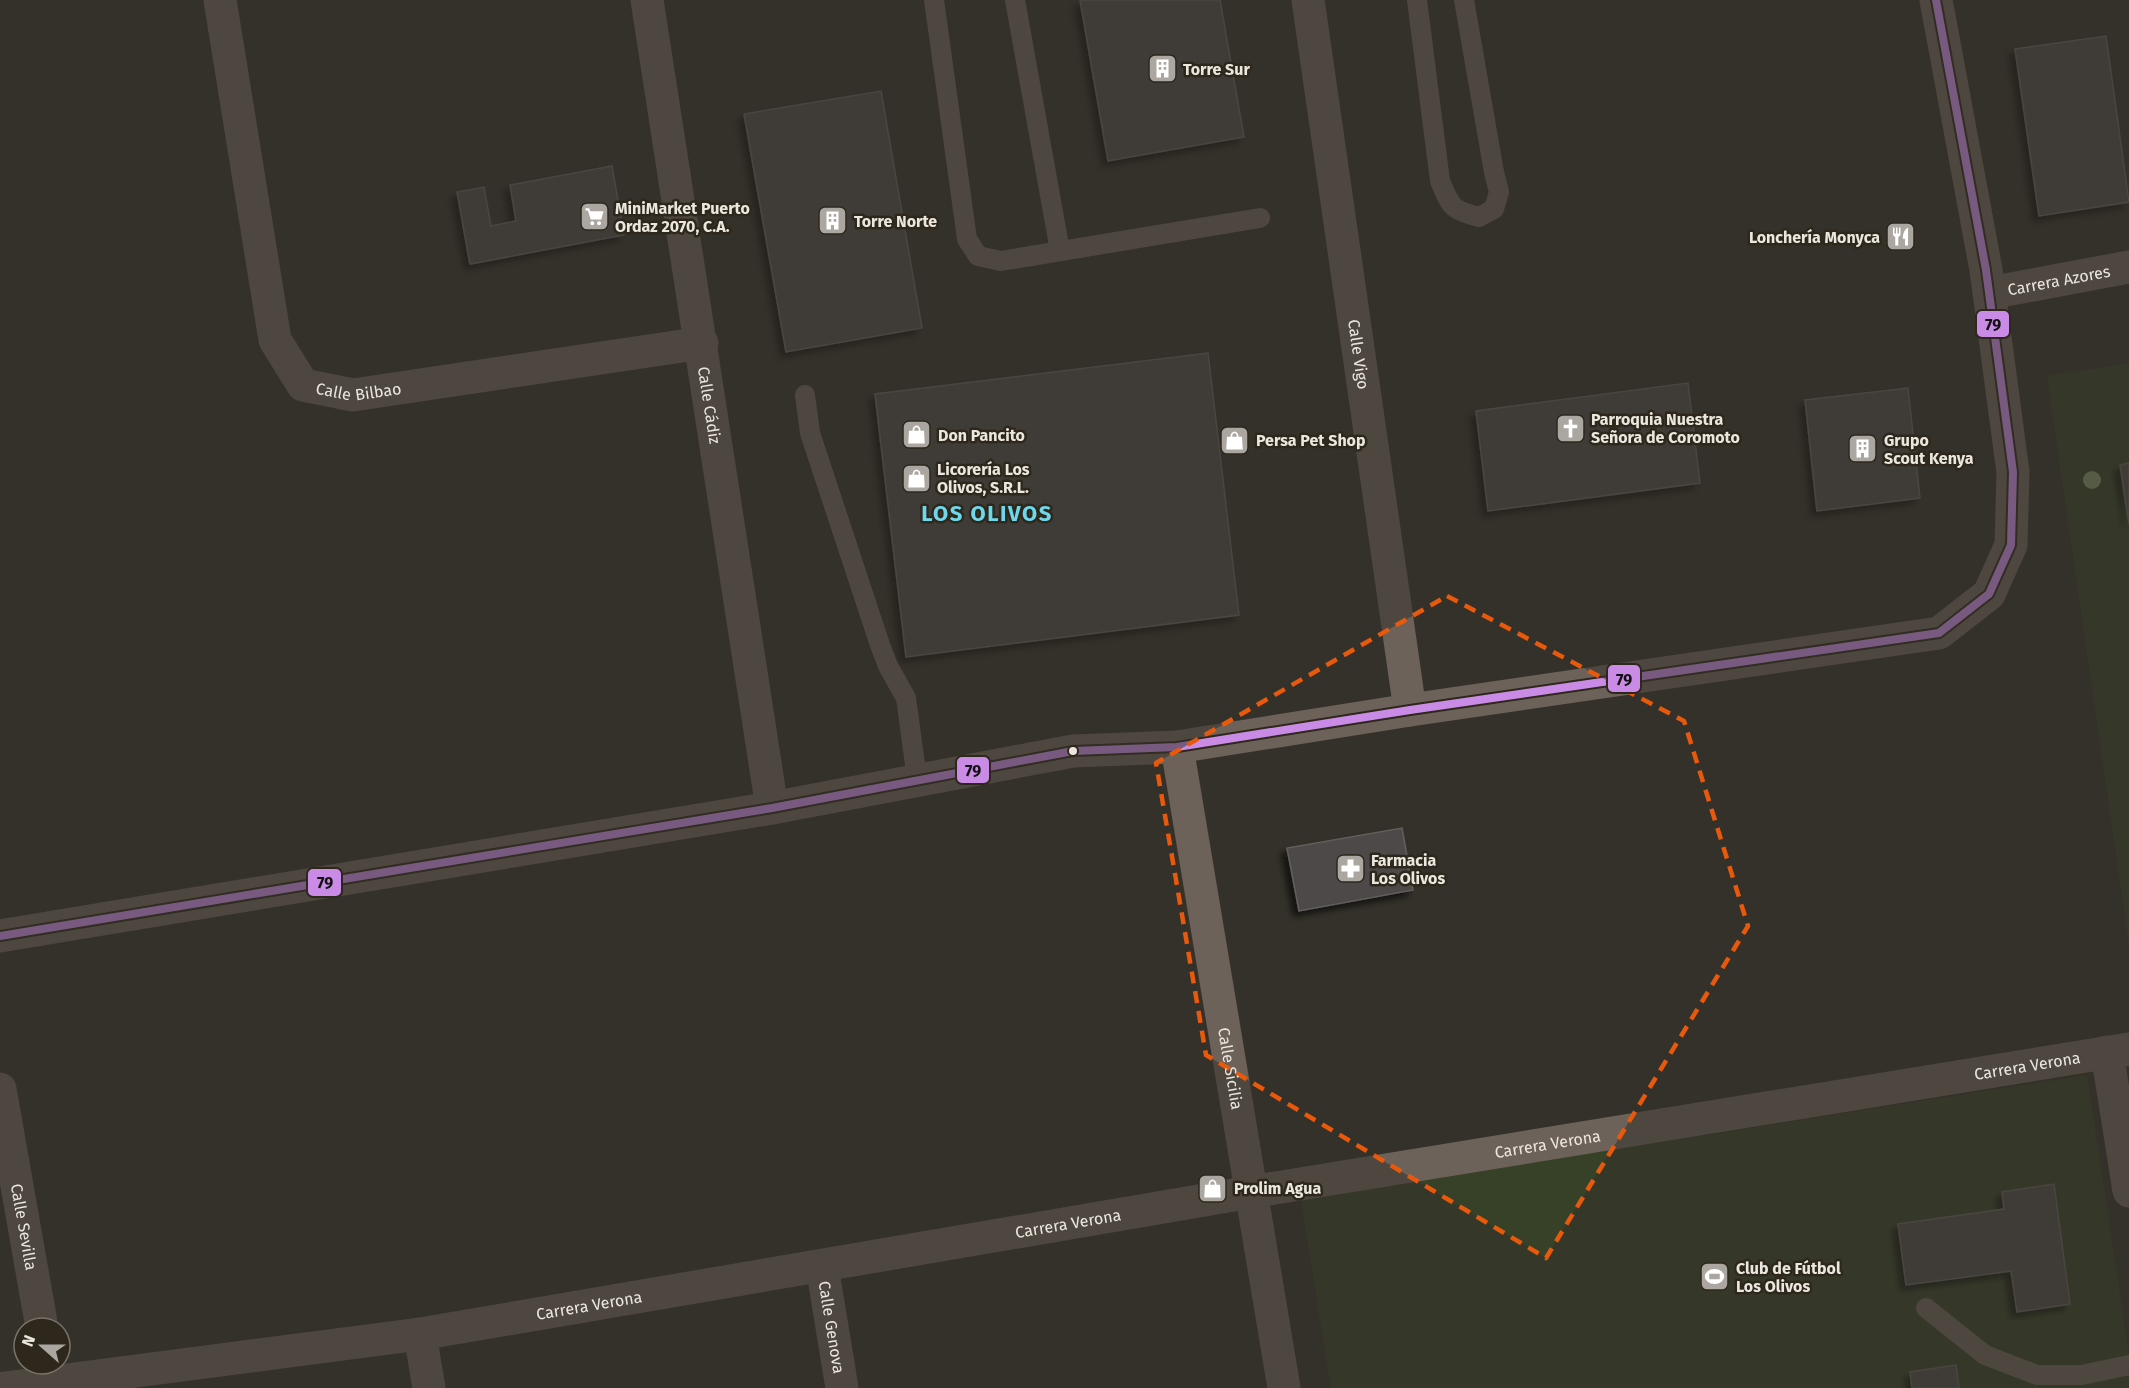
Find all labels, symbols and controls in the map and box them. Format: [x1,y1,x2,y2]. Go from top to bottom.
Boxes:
building icon: Torre Sur [1146,53,1178,85]
place label: Torre Sur [1183,60,1250,79]
place label: MiniMarket Puerto Ordaz 2070, C.A. [615,199,750,236]
supermarket icon: MiniMarket Puerto Ordaz 2070, C.A. [578,201,610,233]
building icon: Torre Norte [817,205,849,237]
place label: Torre Norte [854,212,937,231]
restaurant icon: Lonchería Monyca [1885,221,1917,253]
place label: Lonchería Monyca [1749,228,1880,247]
street label: Carrera Azores [2006,262,2112,300]
line badge: 79 [1976,310,2010,338]
text: 79 [1985,315,2001,334]
street label: Calle Vigo [1344,318,1373,391]
street label: Calle Cádiz [694,365,725,445]
street label: Calle Bilbao [314,379,403,405]
place label: Parroquia Nuestra Señora de Coromoto [1591,410,1740,447]
church icon: Parroquia Nuestra Señora de Coromoto [1554,412,1586,444]
shop icon: Don Pancito [901,419,933,451]
shop icon: Persa Pet Shop [1219,424,1251,456]
place label: Don Pancito [938,426,1025,445]
place label: Persa Pet Shop [1256,431,1366,450]
place label: Grupo Scout Kenya [1884,431,1974,468]
building icon: Grupo Scout Kenya [1847,433,1879,465]
place label: Licorería Los Olivos, S.R.L. [937,460,1030,497]
shop icon: Licorería Los Olivos, S.R.L. [900,462,932,494]
district label: LOS OLIVOS [921,500,1053,527]
line badge: 79 [1607,664,1641,693]
text: 79 [1616,670,1632,689]
unlabelled marker [1067,745,1079,757]
line badge: 79 [956,756,990,784]
text: 79 [965,761,981,780]
place label: Farmacia Los Olivos [1371,851,1445,888]
pharmacy icon: Farmacia Los Olivos [1334,853,1366,885]
line badge: 79 [307,868,342,897]
text: 79 [317,873,333,892]
street label: Calle Sicilia [1214,1026,1246,1111]
street label: Carrera Verona [1973,1048,2082,1084]
street label: Carrera Verona [1493,1126,1602,1162]
shop icon: Prolim Agua [1197,1172,1229,1204]
place label: Prolim Agua [1234,1179,1321,1198]
street label: Calle Sevilla [7,1182,41,1272]
street label: Carrera Verona [1014,1205,1123,1242]
place label: Club de Fútbol Los Olivos [1736,1259,1841,1296]
sports icon: Club de Fútbol Los Olivos [1699,1261,1731,1293]
street label: Calle Genova [815,1280,848,1375]
street label: Carrera Verona [535,1287,644,1324]
north arrow [12,1316,72,1376]
text: N [18,1332,39,1349]

